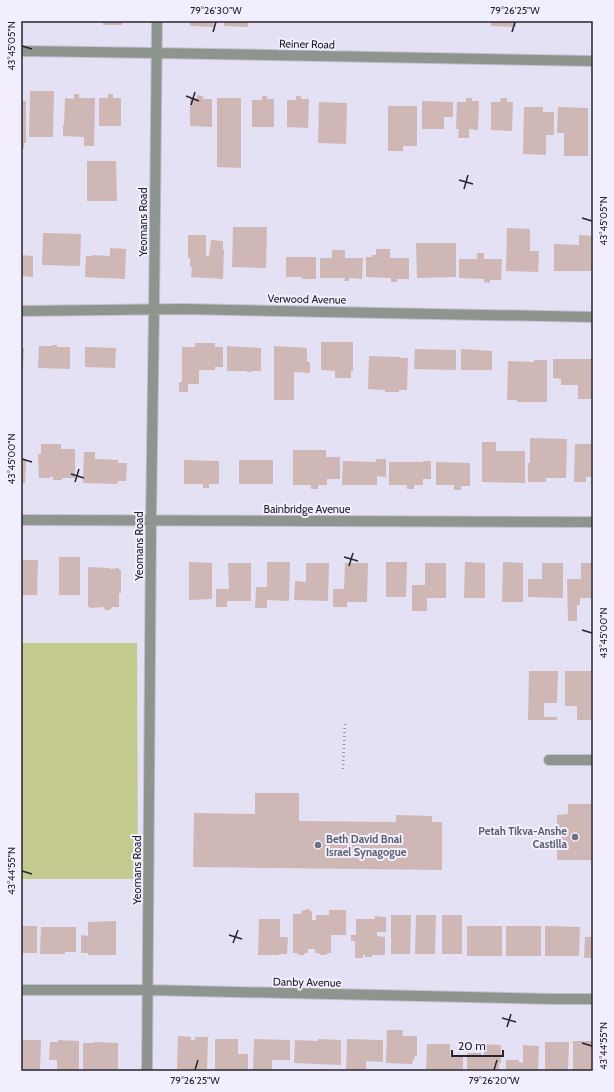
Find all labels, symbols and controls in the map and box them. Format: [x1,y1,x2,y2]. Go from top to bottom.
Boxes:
text: 79°26'30"W [190,4,242,17]
text: 79°26'25"W [490,4,540,17]
text: 43°45'05"N [5,21,18,71]
street label: Reiner Road [279,37,335,51]
street label: Yeomans Road [136,188,150,257]
text: 43°45'05"N [597,196,610,246]
street label: Verwood Avenue [268,291,347,307]
text: 43°45'00"N [5,434,18,484]
street label: Bainbridge Avenue [264,502,351,516]
street label: Yeomans Road [132,512,146,581]
text: 43°45'00"N [597,608,610,658]
place label: Petah Tikva-Anshe Castilla [478,824,568,851]
place label: Beth David Bnai Israel Synagogue [326,832,407,859]
marker: Petah Tikva-Anshe Castilla [570,832,580,842]
street label: Yeomans Road [130,836,144,905]
marker: Beth David Bnai Israel Synagogue [313,840,323,850]
text: 43°44'55"N [5,847,18,895]
street label: Danby Avenue [273,974,342,990]
text: 43°44'55"N [597,1022,610,1070]
scale bar [452,1032,503,1058]
text: 20 m [458,1038,486,1053]
text: 79°26'25"W [170,1074,220,1087]
text: 79°26'20"W [468,1074,520,1087]

